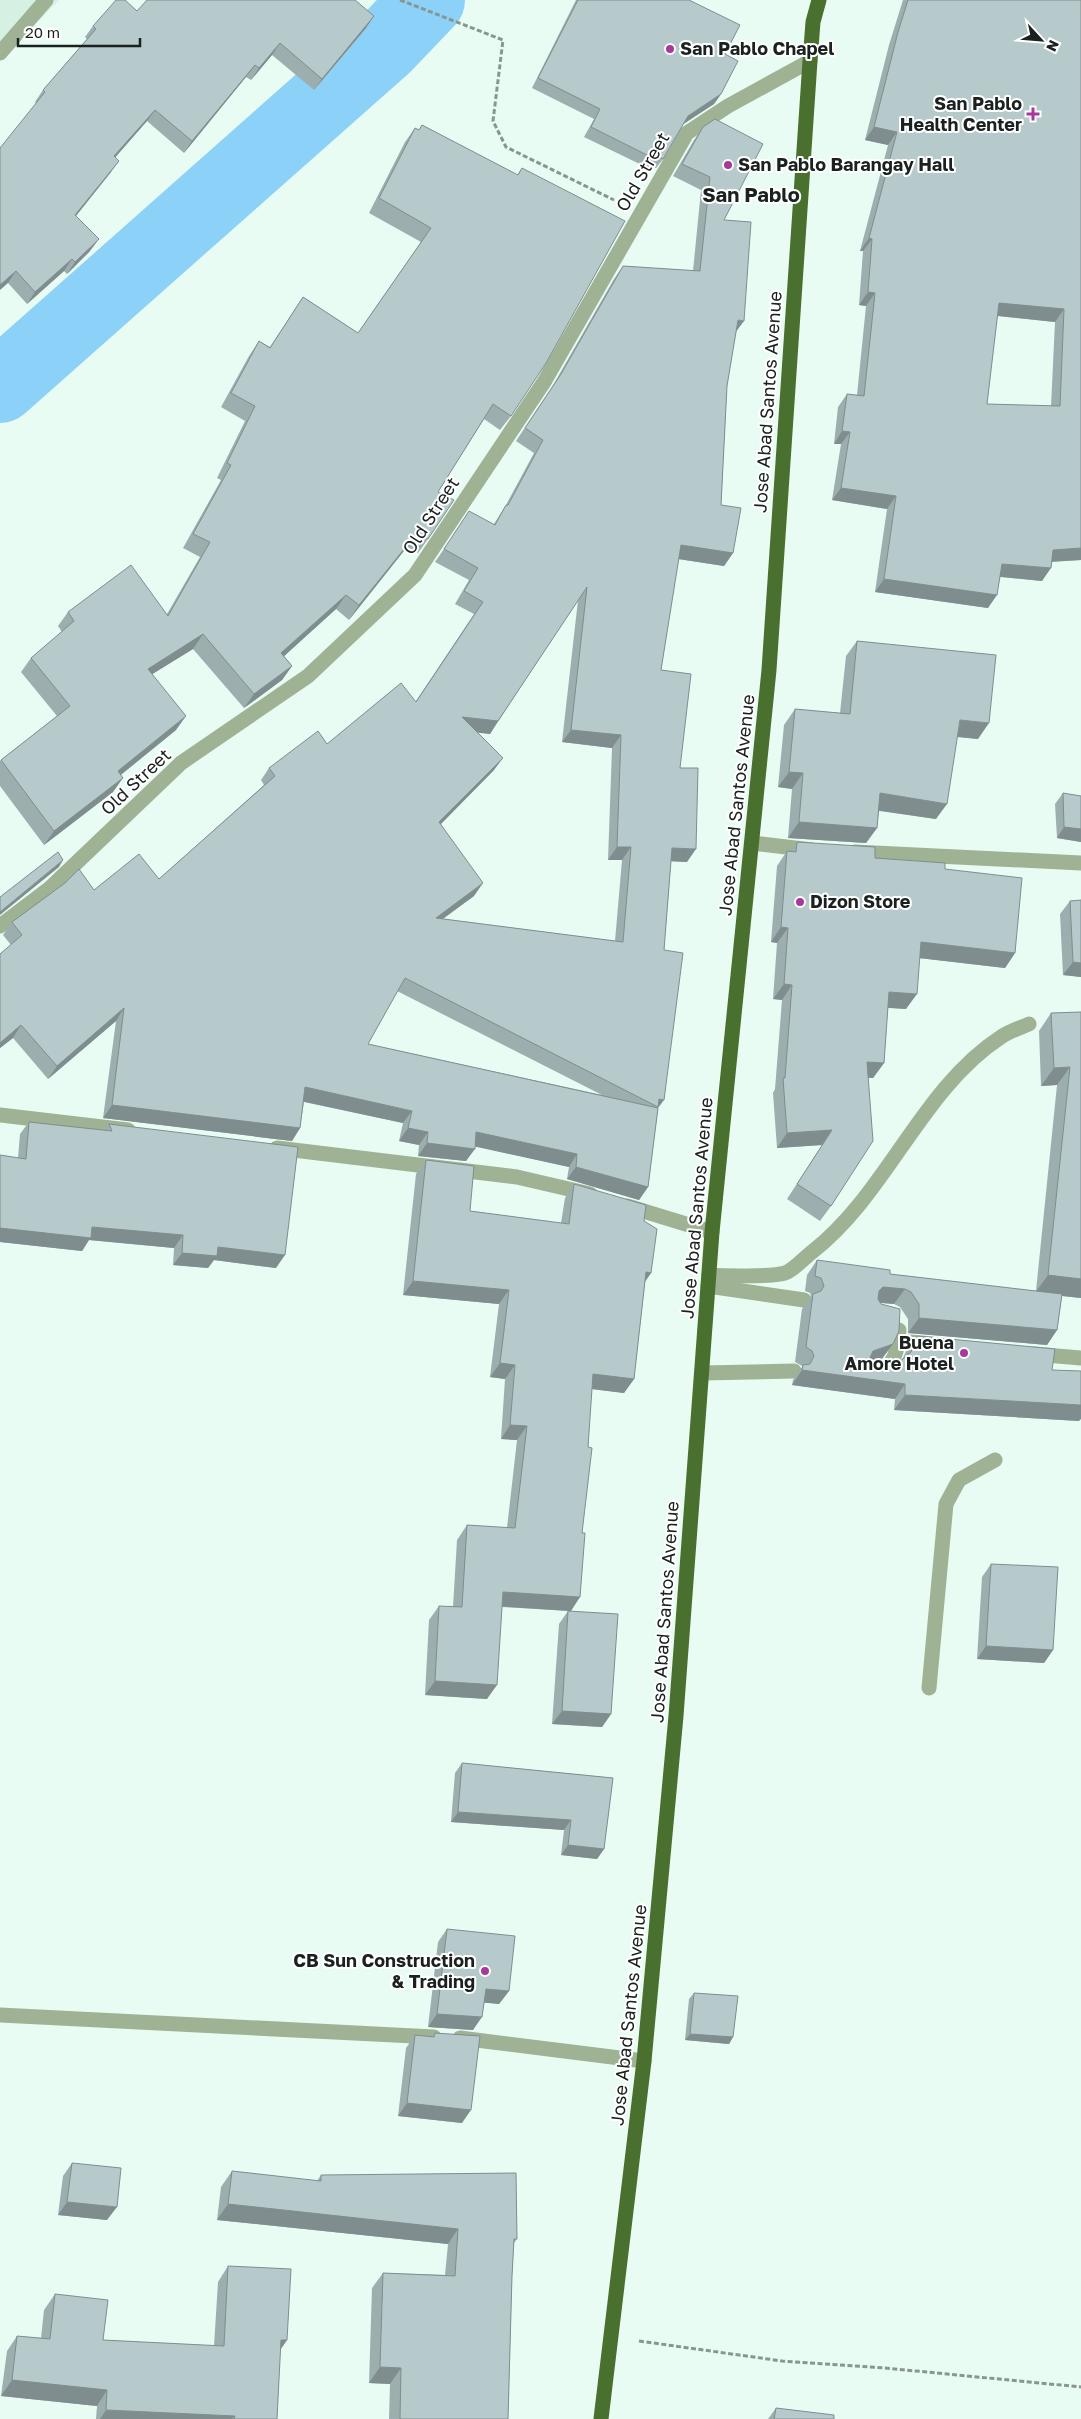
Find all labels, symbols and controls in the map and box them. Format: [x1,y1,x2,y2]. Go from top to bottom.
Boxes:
scale bar [18,15,140,47]
north arrow [1016,15,1066,65]
text: 20 m [25,23,60,41]
place label: San Pablo Chapel [680,37,834,59]
text: N [1043,37,1063,54]
marker: San Pablo Chapel [664,43,676,55]
place label: San Pablo Health Center [900,92,1022,135]
marker: San Pablo Health Center [1026,107,1040,121]
street label: Old Street [611,128,674,215]
place label: San Pablo Barangay Hall [738,153,954,175]
marker: San Pablo Barangay Hall [722,159,734,171]
district label: San Pablo [702,182,800,206]
street label: Jose Abad Santos Avenue [748,290,786,514]
street label: Old Street [397,473,463,558]
street label: Jose Abad Santos Avenue [713,693,759,917]
street label: Old Street [96,743,175,819]
place label: Dizon Store [810,890,911,912]
marker: Dizon Store [794,896,806,908]
street label: Jose Abad Santos Avenue [675,1096,717,1320]
place label: Buena Amore Hotel [845,1331,954,1374]
marker: Buena Amore Hotel [958,1347,970,1359]
street label: Jose Abad Santos Avenue [645,1500,683,1724]
street label: Jose Abad Santos Avenue [605,1903,651,2127]
place label: CB Sun Construction & Trading [293,1949,475,1992]
marker: CB Sun Construction & Trading [479,1965,491,1977]

